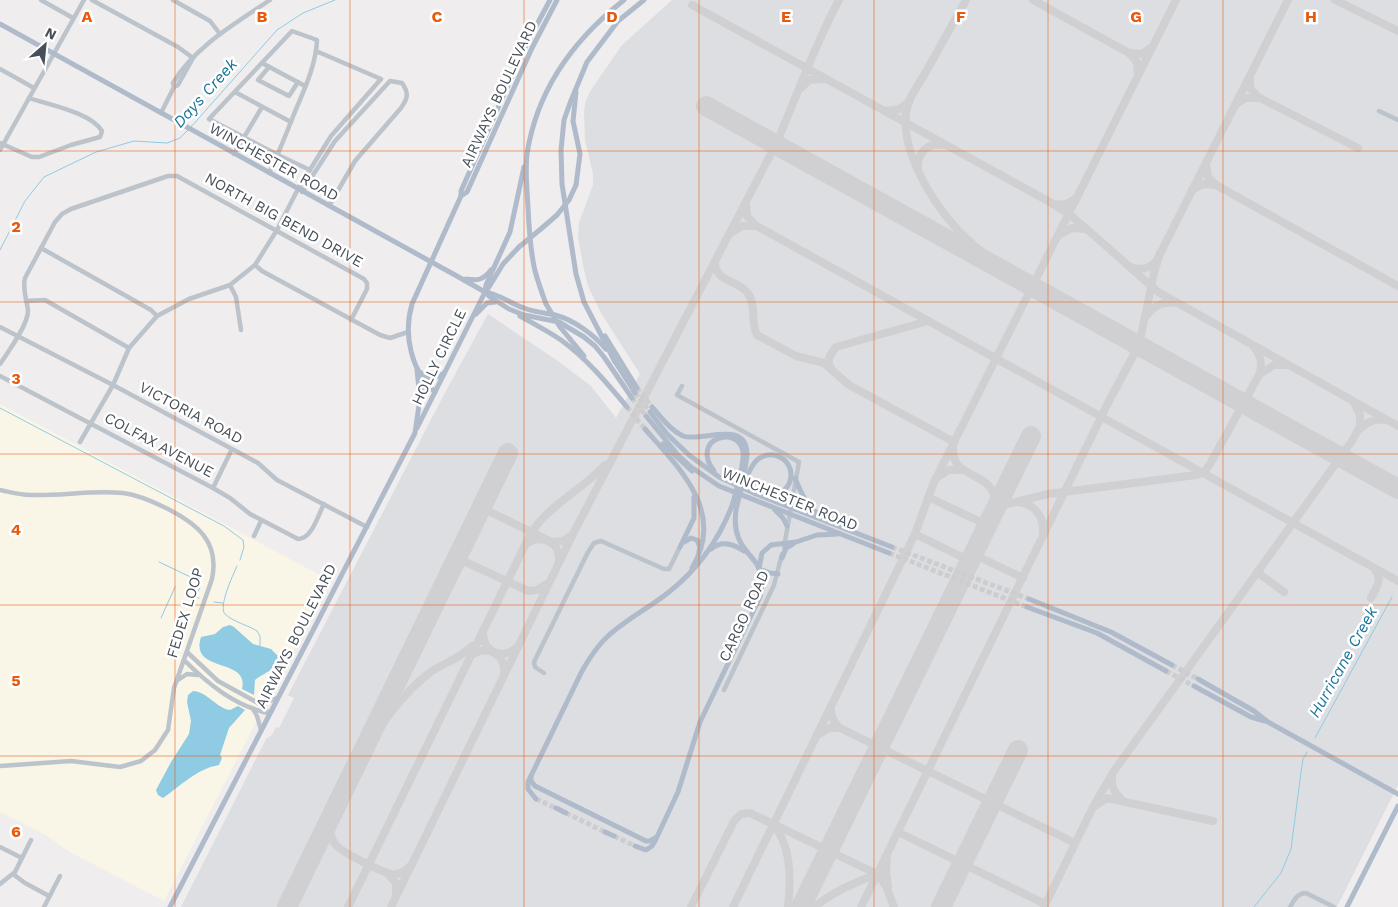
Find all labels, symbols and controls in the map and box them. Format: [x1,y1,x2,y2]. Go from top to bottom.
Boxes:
text: A [82,7,93,26]
text: B [257,7,268,26]
text: C [432,7,443,26]
text: D [606,7,618,26]
text: E [781,7,791,26]
text: F [956,7,966,26]
text: G [1130,7,1142,26]
text: H [1305,7,1317,26]
street label: AIRWAYS BOULEVARD [457,18,541,170]
north arrow [20,20,70,70]
text: N [43,24,59,43]
water label: Days Creek [169,54,242,132]
street label: WINCHESTER ROAD [206,119,342,205]
street label: NORTH BIG BEND DRIVE [202,169,366,271]
text: 2 [11,217,21,236]
street label: HOLLY CIRCLE [408,306,470,408]
text: 3 [11,369,21,388]
street label: VICTORIA ROAD [136,378,246,448]
street label: COLFAX AVENUE [101,409,217,481]
street label: WINCHESTER ROAD [719,463,861,535]
text: 4 [11,520,21,539]
street label: AIRWAYS BOULEVARD [252,561,340,711]
street label: FEDEX LOOP [163,566,207,660]
street label: CARGO ROAD [715,567,773,665]
water label: Hurricane Creek [1305,602,1382,721]
text: 5 [11,671,21,690]
text: 6 [11,822,21,841]

